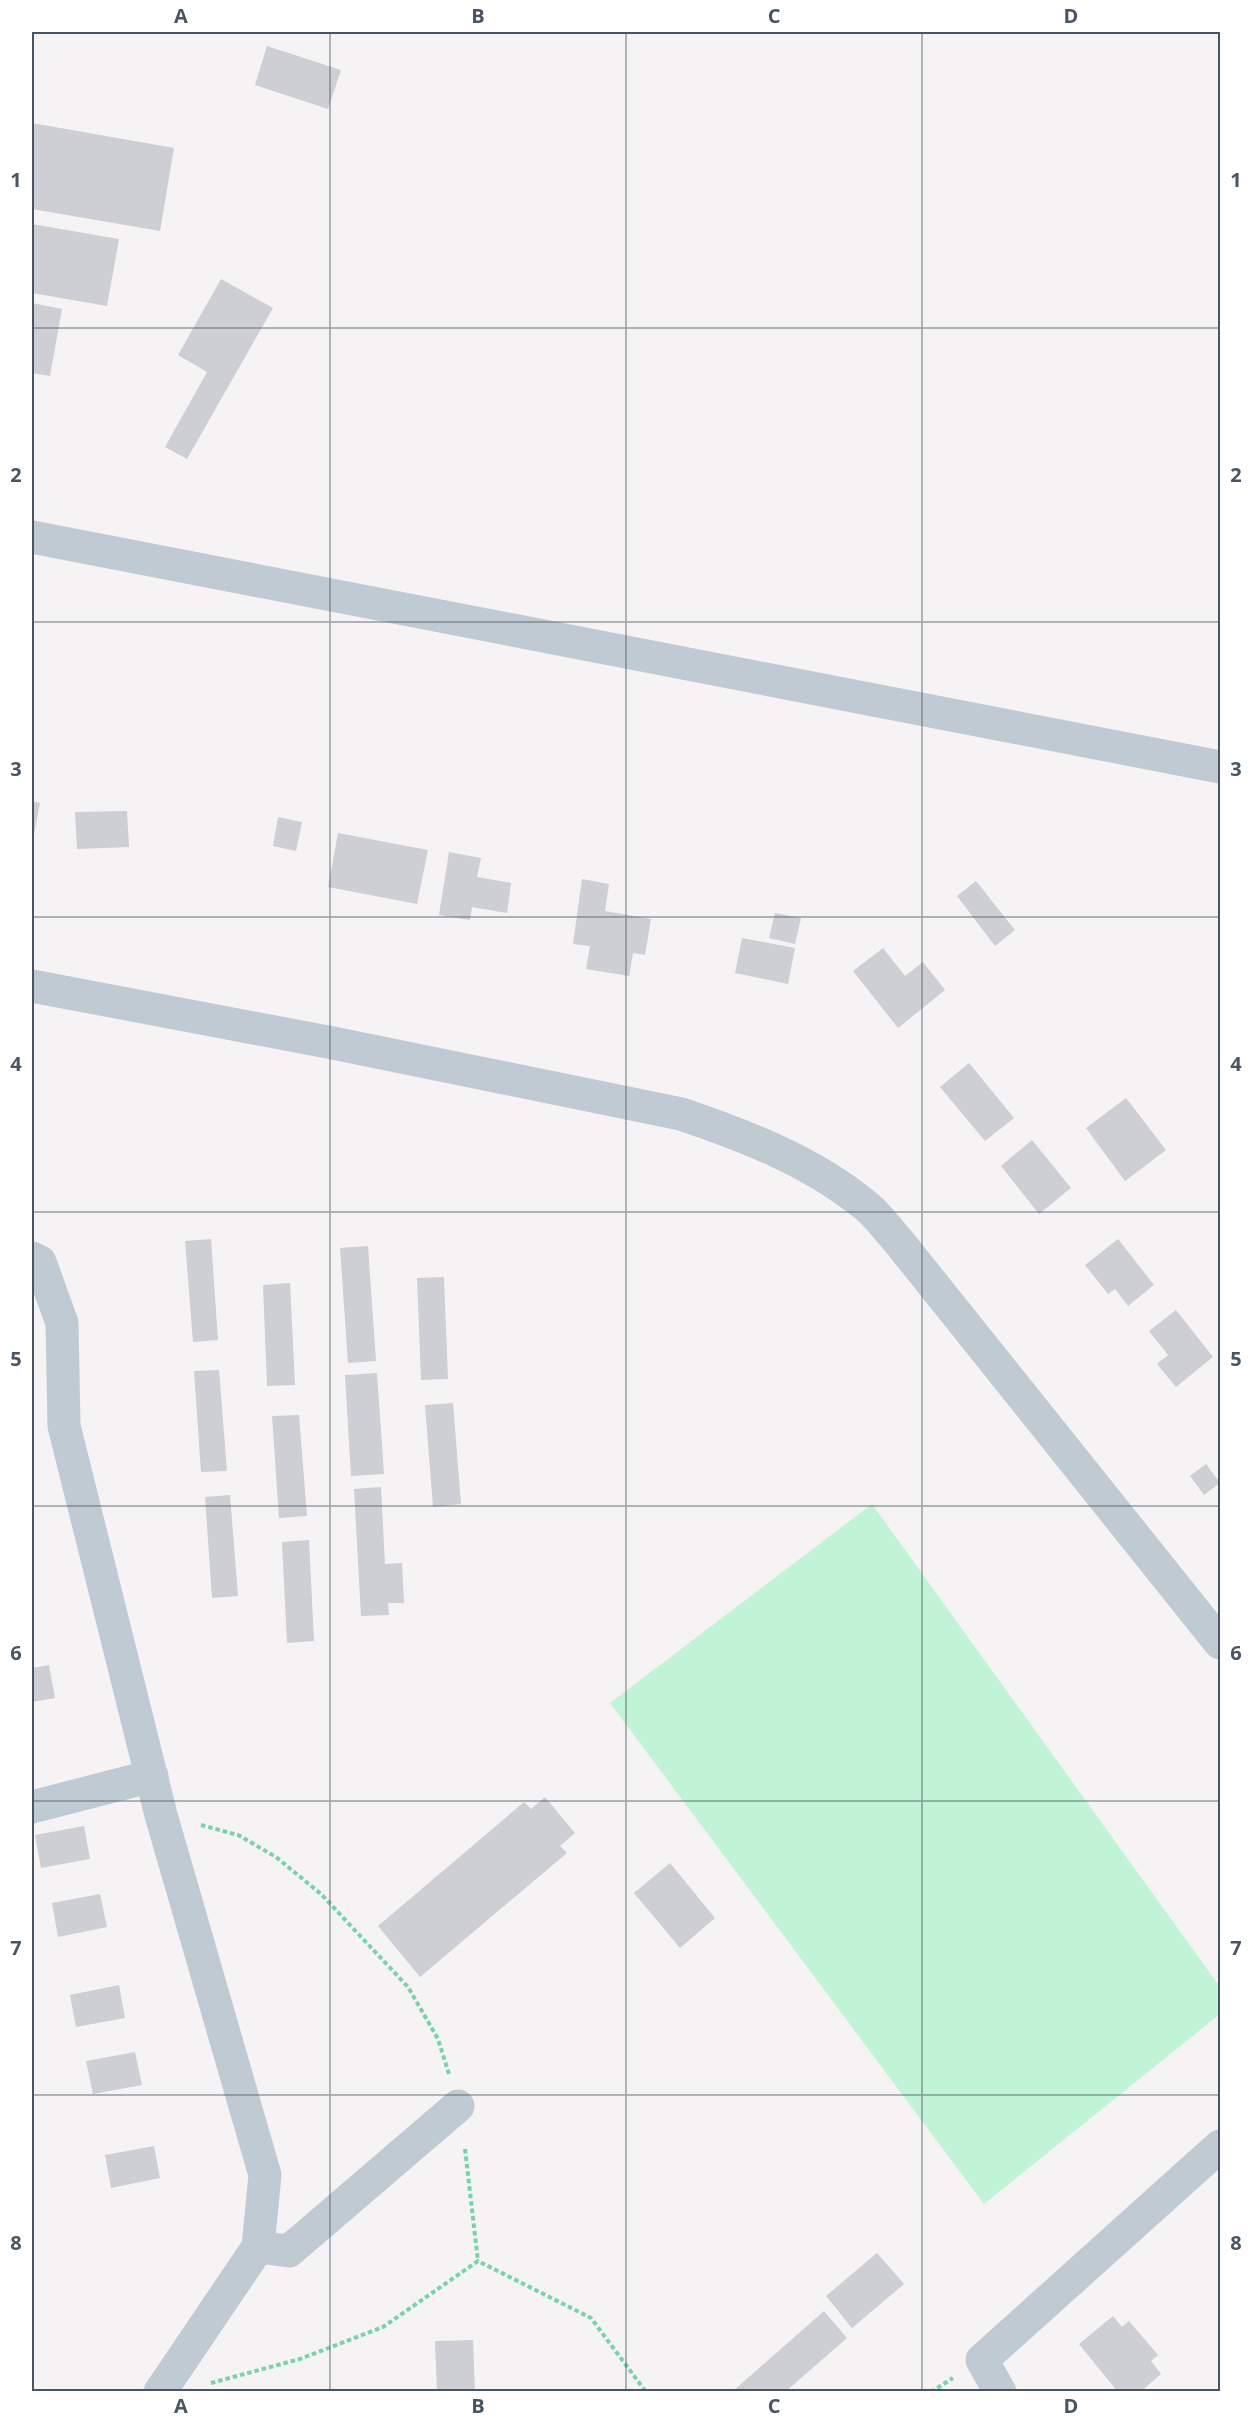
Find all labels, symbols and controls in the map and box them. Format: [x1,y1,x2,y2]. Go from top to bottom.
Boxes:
text: A [174,2,188,29]
text: B [471,2,485,29]
text: C [768,2,781,29]
text: D [1064,2,1078,29]
text: 1 [10,166,22,193]
text: 1 [1230,166,1242,193]
text: 2 [10,461,22,488]
text: 2 [1230,461,1242,488]
text: 3 [10,755,22,782]
text: 3 [1230,755,1242,782]
text: 4 [10,1050,22,1077]
text: 4 [1230,1050,1242,1077]
text: 5 [10,1345,22,1372]
text: 5 [1230,1345,1242,1372]
text: 6 [10,1639,22,1666]
text: 6 [1230,1639,1242,1666]
text: 7 [10,1934,22,1961]
text: 7 [1230,1934,1242,1961]
text: 8 [10,2229,22,2256]
text: 8 [1230,2229,1242,2256]
text: A [174,2392,188,2419]
text: B [471,2392,485,2419]
text: C [768,2392,781,2419]
text: D [1064,2392,1078,2419]

